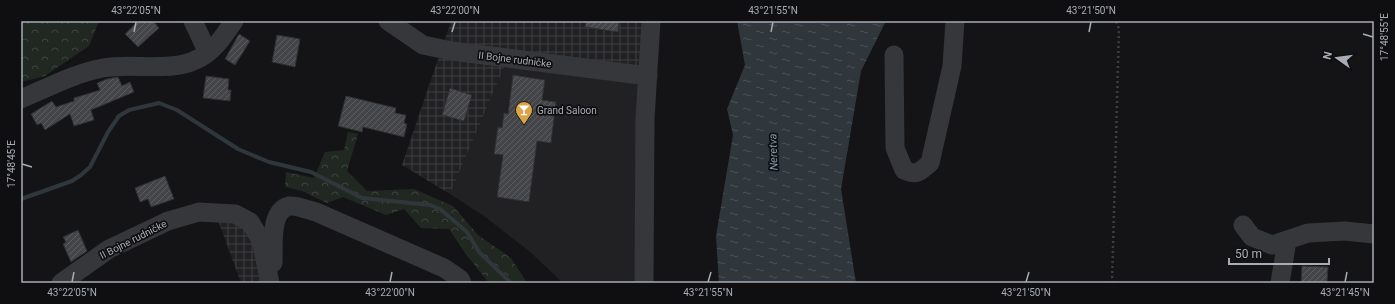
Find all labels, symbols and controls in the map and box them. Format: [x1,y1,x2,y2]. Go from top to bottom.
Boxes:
text: 43°22'05"N [111,5,161,16]
text: 43°22'00"N [430,5,480,16]
text: 43°21'55"N [748,5,798,16]
text: 43°21'50"N [1066,5,1116,16]
text: 17°48'55"E [1379,13,1390,61]
north arrow [1317,38,1357,78]
street label: II Bojne rudničke [478,50,552,69]
text: N [1321,50,1335,61]
bar icon: Grand Saloon [514,100,534,125]
place label: Grand Saloon [537,105,597,116]
water label: Neretva [766,133,781,171]
text: 17°48'45"E [6,140,17,188]
street label: II Bojne rudničke [98,218,168,261]
scale bar [1229,240,1329,266]
text: 50 m [1235,247,1262,261]
text: 43°22'05"N [47,287,97,298]
text: 43°22'00"N [365,287,415,298]
text: 43°21'55"N [683,287,733,298]
text: 43°21'50"N [1001,287,1051,298]
text: 43°21'45"N [1320,287,1370,298]

